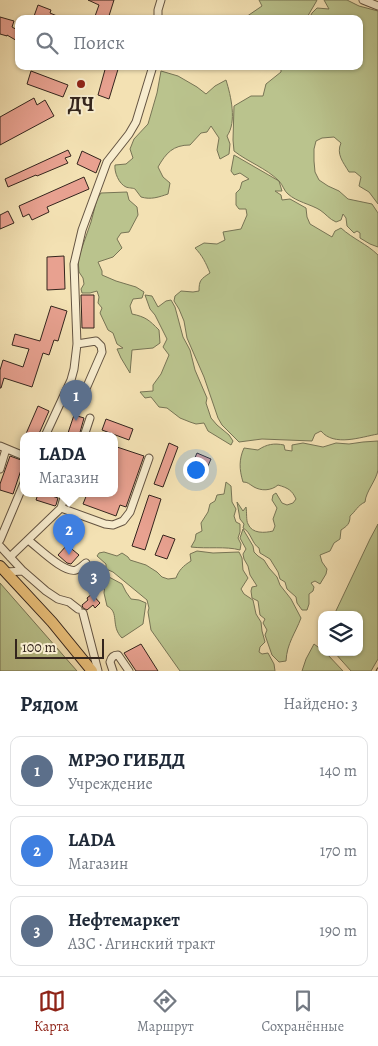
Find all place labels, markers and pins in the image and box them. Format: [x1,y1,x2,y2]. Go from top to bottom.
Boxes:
marker: ДЧ [75,78,87,90]
place label: ДЧ [68,91,94,118]
pin: 1 [60,380,92,421]
pin: 2 [53,514,85,555]
pin: 3 [78,561,110,602]

